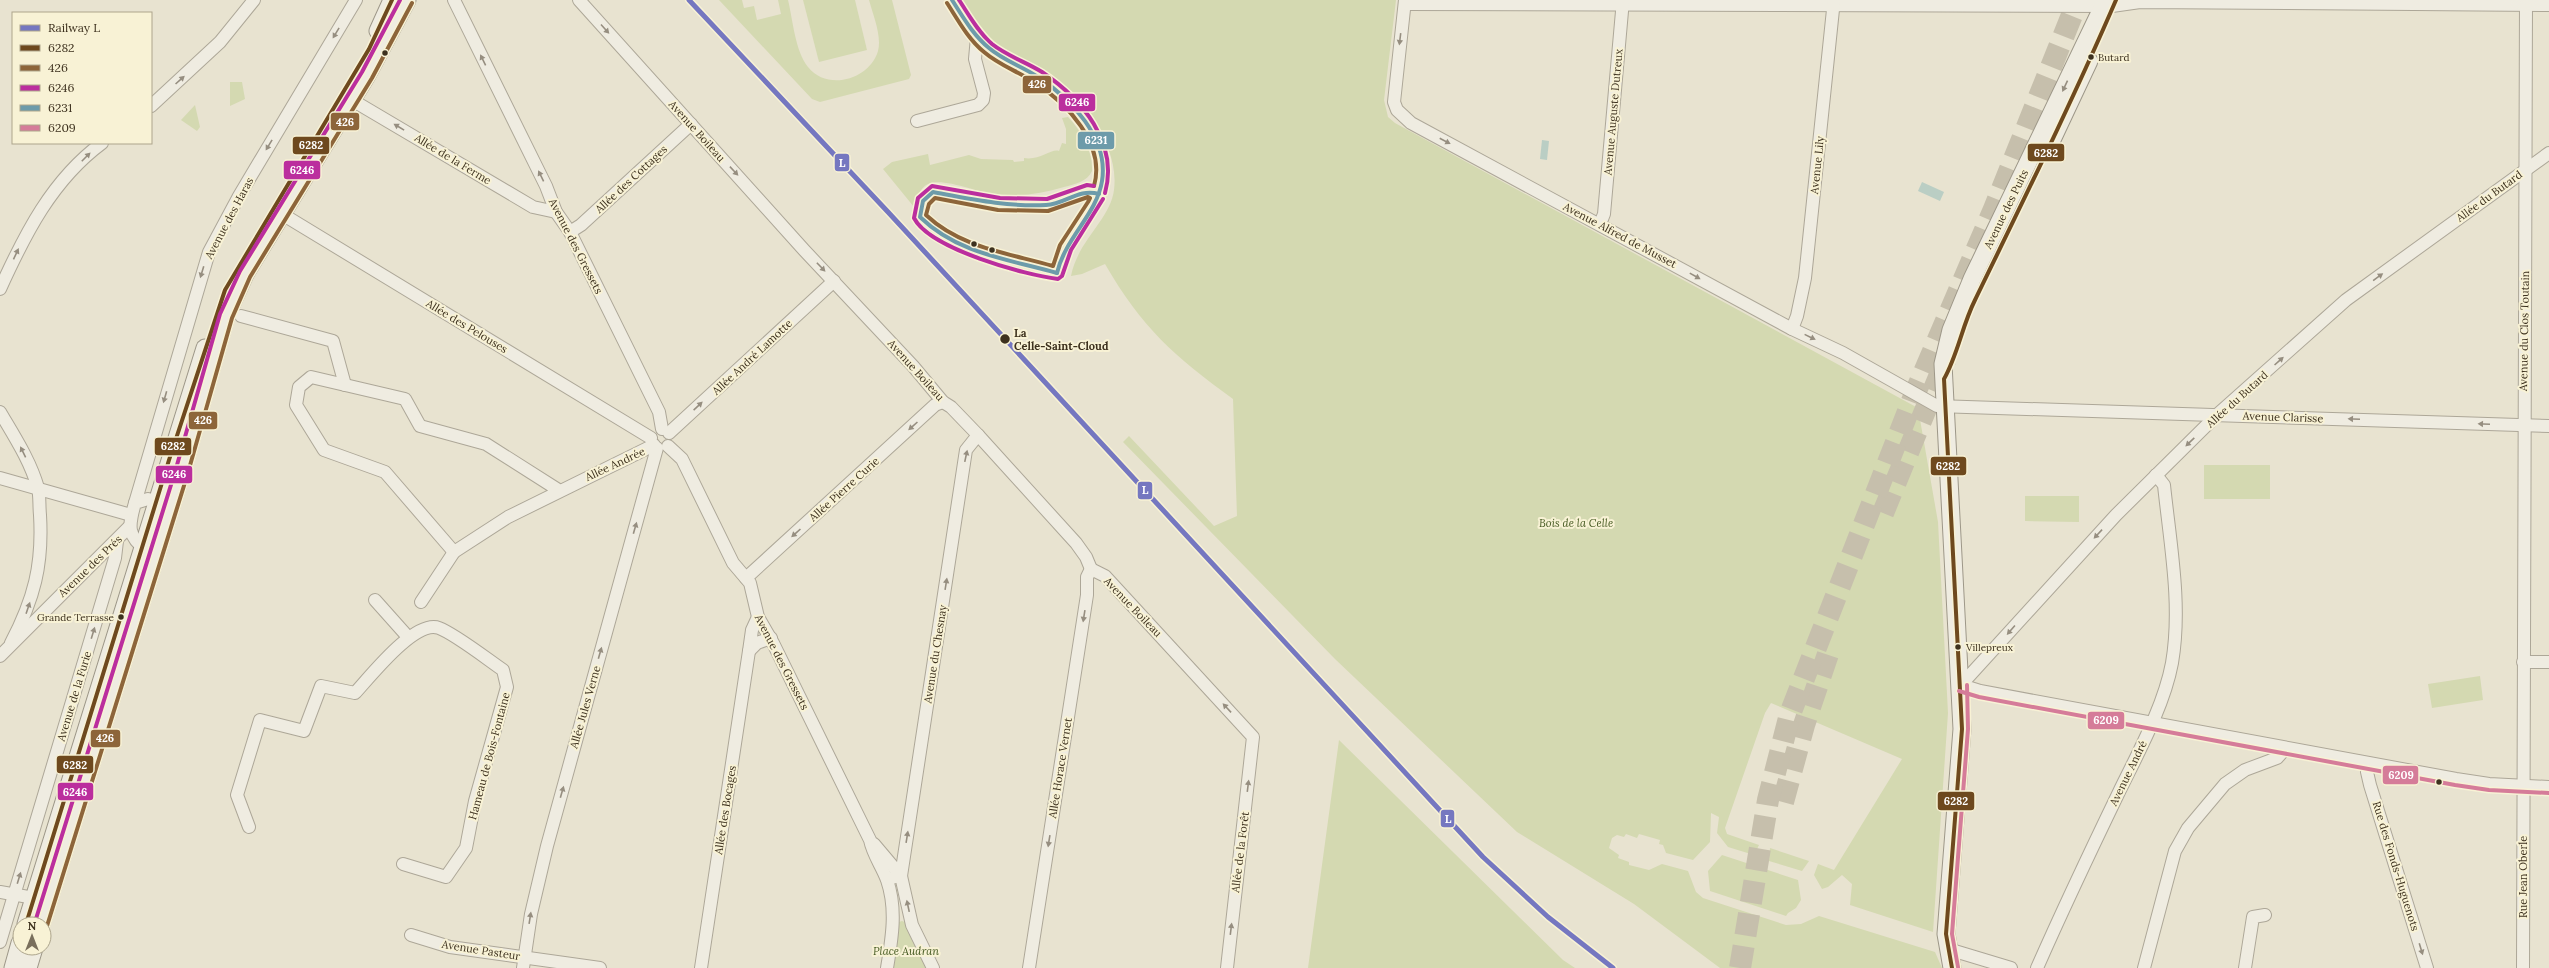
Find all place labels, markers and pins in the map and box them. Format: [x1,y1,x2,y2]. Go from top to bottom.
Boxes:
unlabelled marker [380,48,390,58]
place label: Butard [2098,51,2129,64]
marker: Butard [2086,52,2096,62]
unlabelled marker [969,239,979,249]
unlabelled marker [987,245,997,255]
place label: La Celle-Saint-Cloud [1014,326,1109,353]
marker: La Celle-Saint-Cloud [998,332,1012,346]
place label: Grande Terrasse [37,611,115,624]
marker: Grande Terrasse [116,612,126,622]
place label: Villepreux [1965,641,2014,654]
marker: Villepreux [1953,642,1963,652]
unlabelled marker [2434,777,2444,787]

